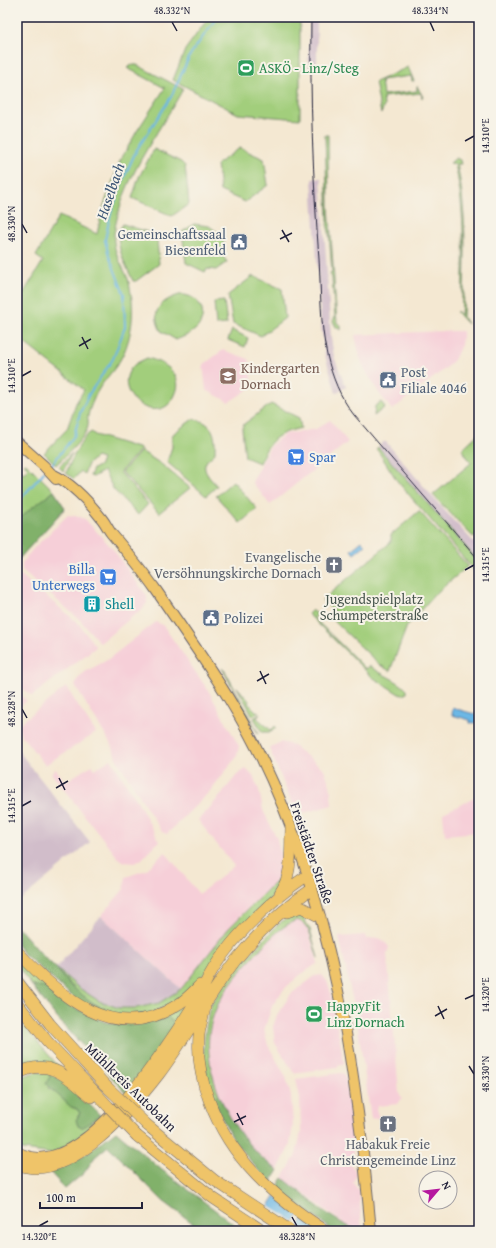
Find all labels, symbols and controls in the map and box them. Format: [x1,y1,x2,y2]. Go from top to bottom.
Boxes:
text: 48.332°N [154,3,191,18]
text: 48.334°N [412,3,449,18]
sports icon: ASKÖ - Linz/Steg [236,58,256,78]
place label: ASKÖ - Linz/Steg [259,58,359,78]
text: 14.310°E [478,118,493,154]
water label: Haselbach [90,159,130,223]
text: 48.330°N [4,205,19,242]
place label: Gemeinschaftssaal Biesenfeld [118,224,227,260]
public building icon: Gemeinschaftssaal Biesenfeld [229,232,249,252]
text: 14.310°E [4,358,19,394]
place label: Kindergarten Dornach [241,358,320,394]
place label: Post Filiale 4046 [401,362,467,398]
school or university icon: Kindergarten Dornach [218,366,238,386]
public building icon: Post Filiale 4046 [378,370,398,390]
supermarket icon: Spar [286,447,306,467]
place label: Spar [309,447,336,467]
place label: Evangelische Versöhnungskirche Dornach [154,547,321,583]
text: 14.315°E [478,547,493,583]
church icon: Evangelische Versöhnungskirche Dornach [324,555,344,575]
place label: Billa Unterwegs [32,559,95,595]
supermarket icon: Billa Unterwegs [98,567,118,587]
park label: Jugendspielplatz Schumpeterstraße [320,589,429,625]
building icon: Shell [82,594,102,614]
place label: Shell [105,594,134,614]
public building icon: Polizei [201,608,221,628]
place label: Polizei [224,608,263,628]
text: 48.328°N [4,690,19,727]
text: 14.315°E [4,788,19,824]
street label: Freistädter Straße [285,799,339,907]
text: 14.320°E [478,977,493,1013]
place label: HappyFit Linz Dornach [327,996,405,1032]
sports icon: HappyFit Linz Dornach [304,1004,324,1024]
street label: Mühlkreis Autobahn [81,1038,181,1136]
text: 48.330°N [478,1055,493,1092]
church icon: Habakuk Freie Christengemeinde Linz [378,1114,398,1134]
place label: Habakuk Freie Christengemeinde Linz [320,1134,456,1170]
north arrow [418,1170,458,1210]
text: N [438,1178,456,1193]
scale bar [40,1184,142,1210]
text: 100 m [46,1189,76,1206]
text: 14.320°E [21,1229,57,1244]
text: 48.328°N [279,1229,316,1244]

